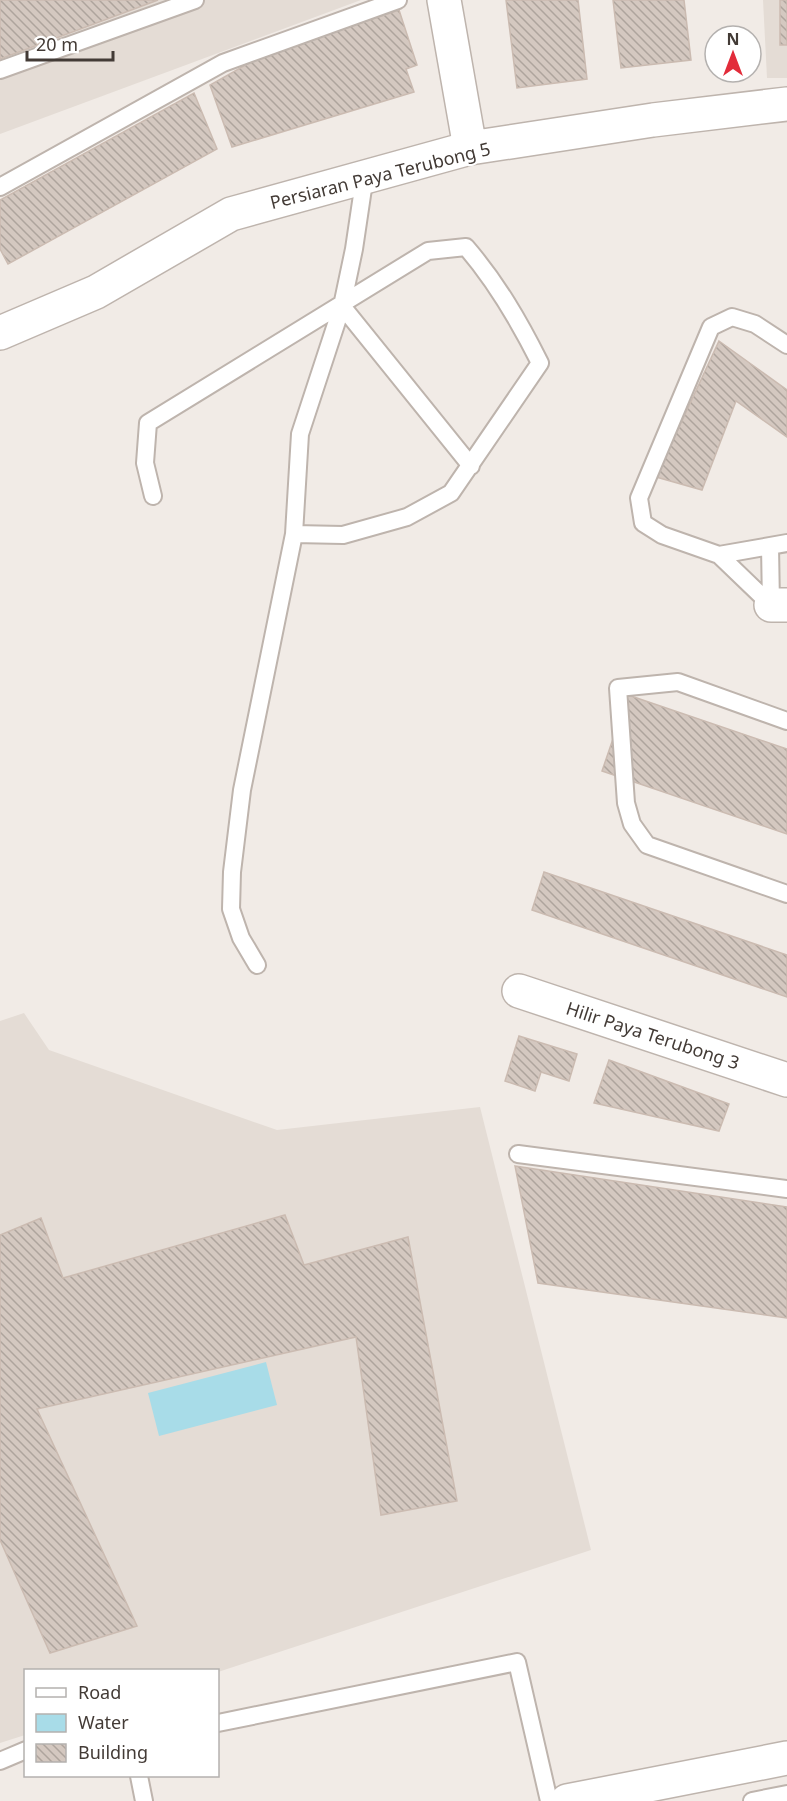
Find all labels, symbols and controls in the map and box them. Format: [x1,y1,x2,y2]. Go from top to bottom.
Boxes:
scale bar [27,24,112,62]
north arrow [703,24,763,84]
text: N [726,28,740,50]
text: 20 m [36,32,78,56]
street label: Persiaran Paya Terubong 5 [267,136,493,214]
street label: Hilir Paya Terubong 3 [563,996,743,1074]
legend [24,1669,219,1777]
text: Road [78,1680,121,1704]
text: Water [78,1710,129,1734]
text: Building [78,1740,148,1764]

